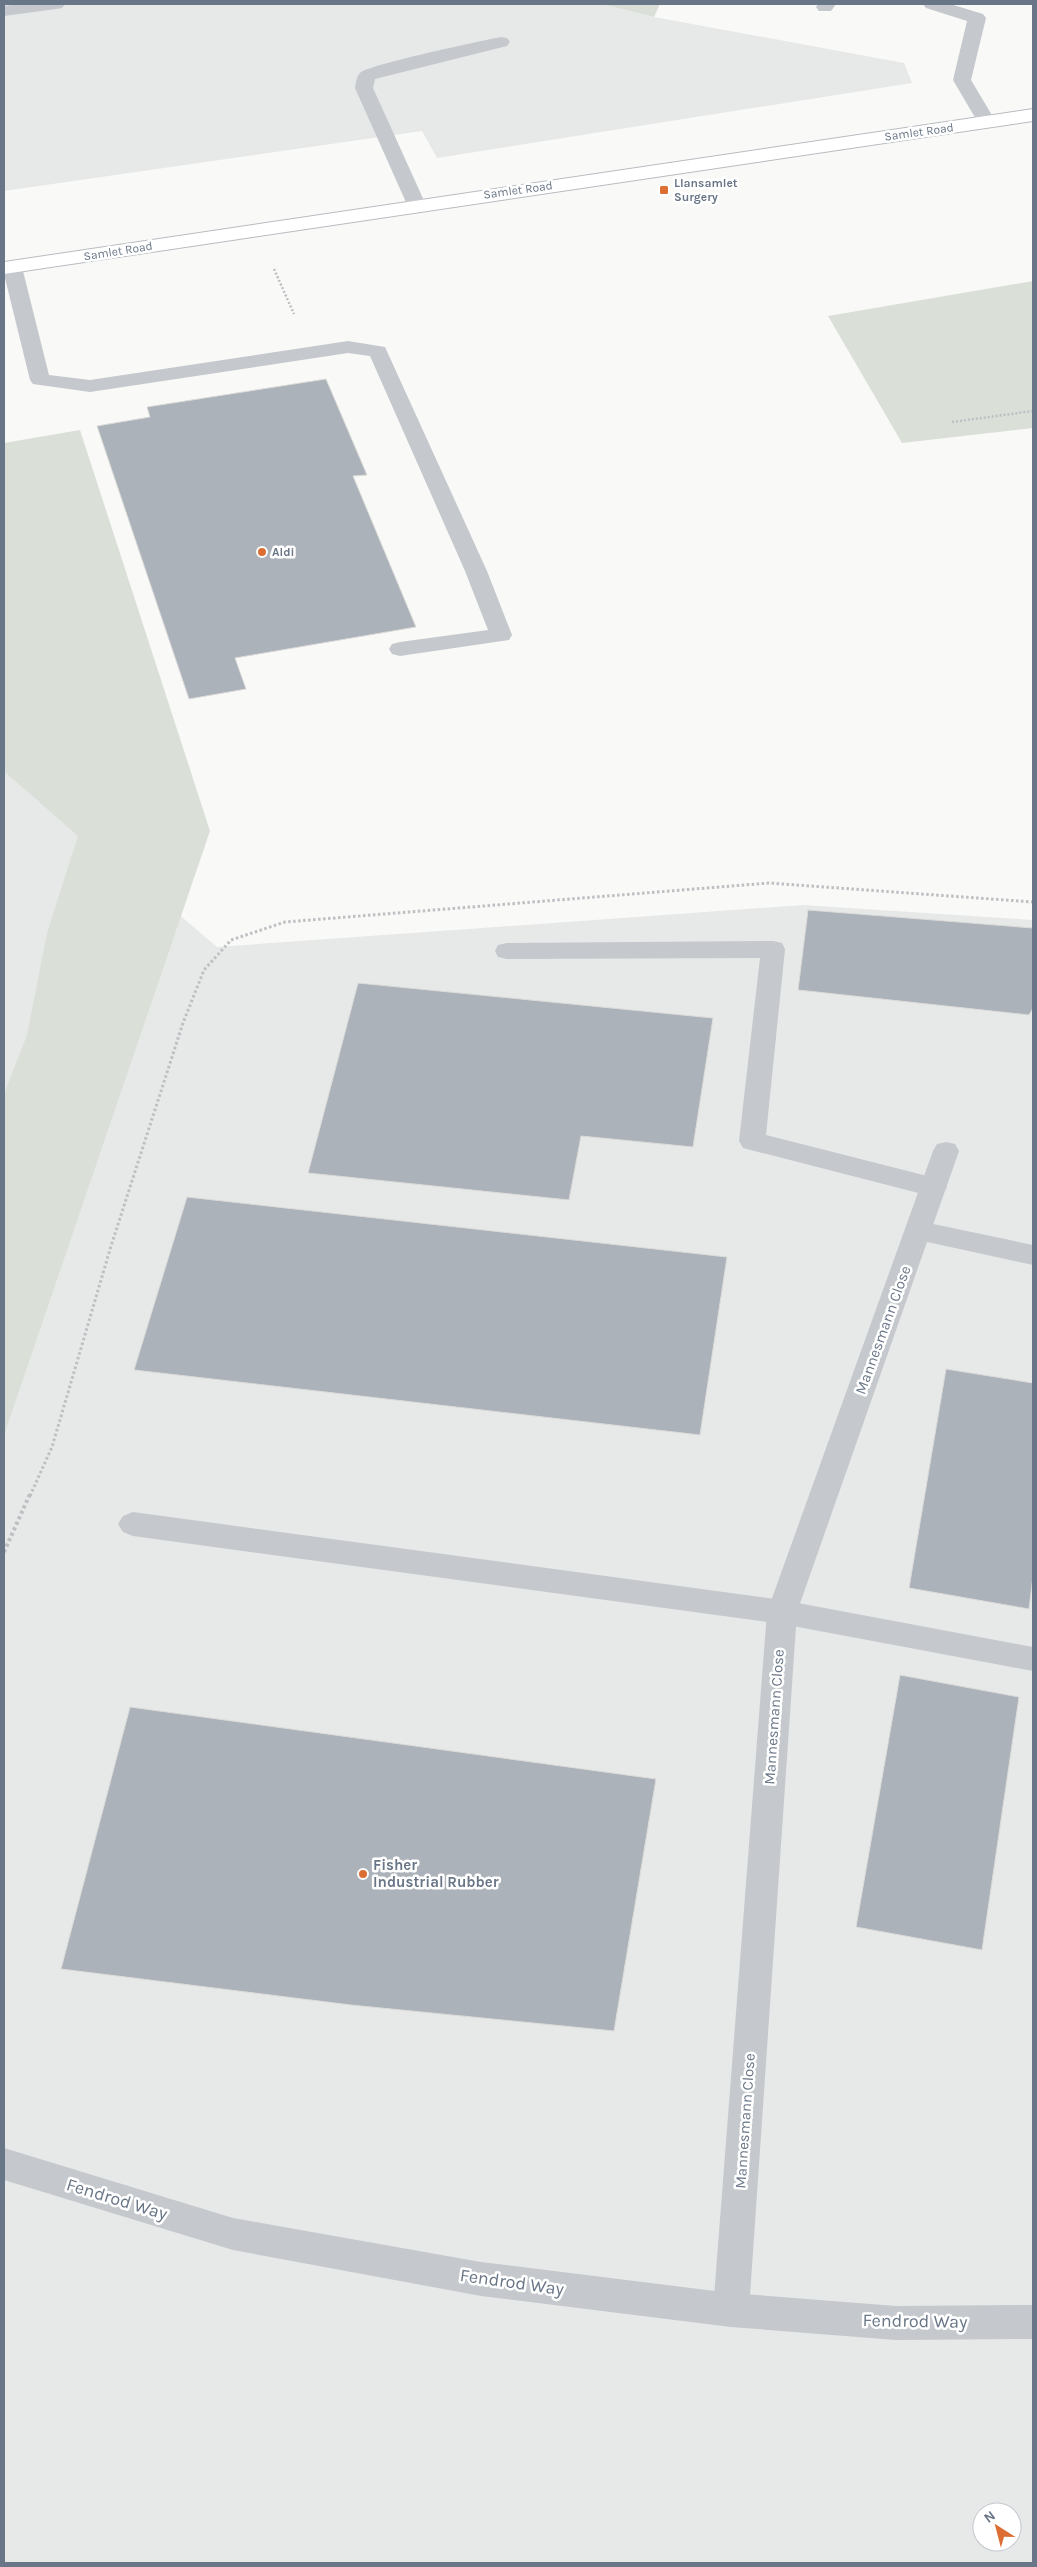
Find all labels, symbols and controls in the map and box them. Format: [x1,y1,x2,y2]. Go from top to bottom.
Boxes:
street label: Samlet Road [884,120,954,144]
place label: Llansamlet Surgery [674,176,738,204]
street label: Samlet Road [483,178,553,202]
marker: Llansamlet Surgery [658,184,670,196]
street label: Samlet Road [83,239,153,263]
place label: Aldi [272,545,294,559]
marker: Aldi [256,546,268,558]
street label: Mannesmann Close [851,1263,915,1397]
street label: Mannesmann Close [760,1649,788,1785]
place label: Fisher Industrial Rubber [373,1856,499,1891]
marker: Fisher Industrial Rubber [357,1868,369,1880]
street label: Mannesmann Close [731,2053,759,2189]
street label: Fendrod Way [64,2173,171,2225]
street label: Fendrod Way [459,2264,566,2300]
street label: Fendrod Way [862,2309,968,2333]
north arrow [972,2502,1022,2552]
text: N [981,2507,999,2527]

